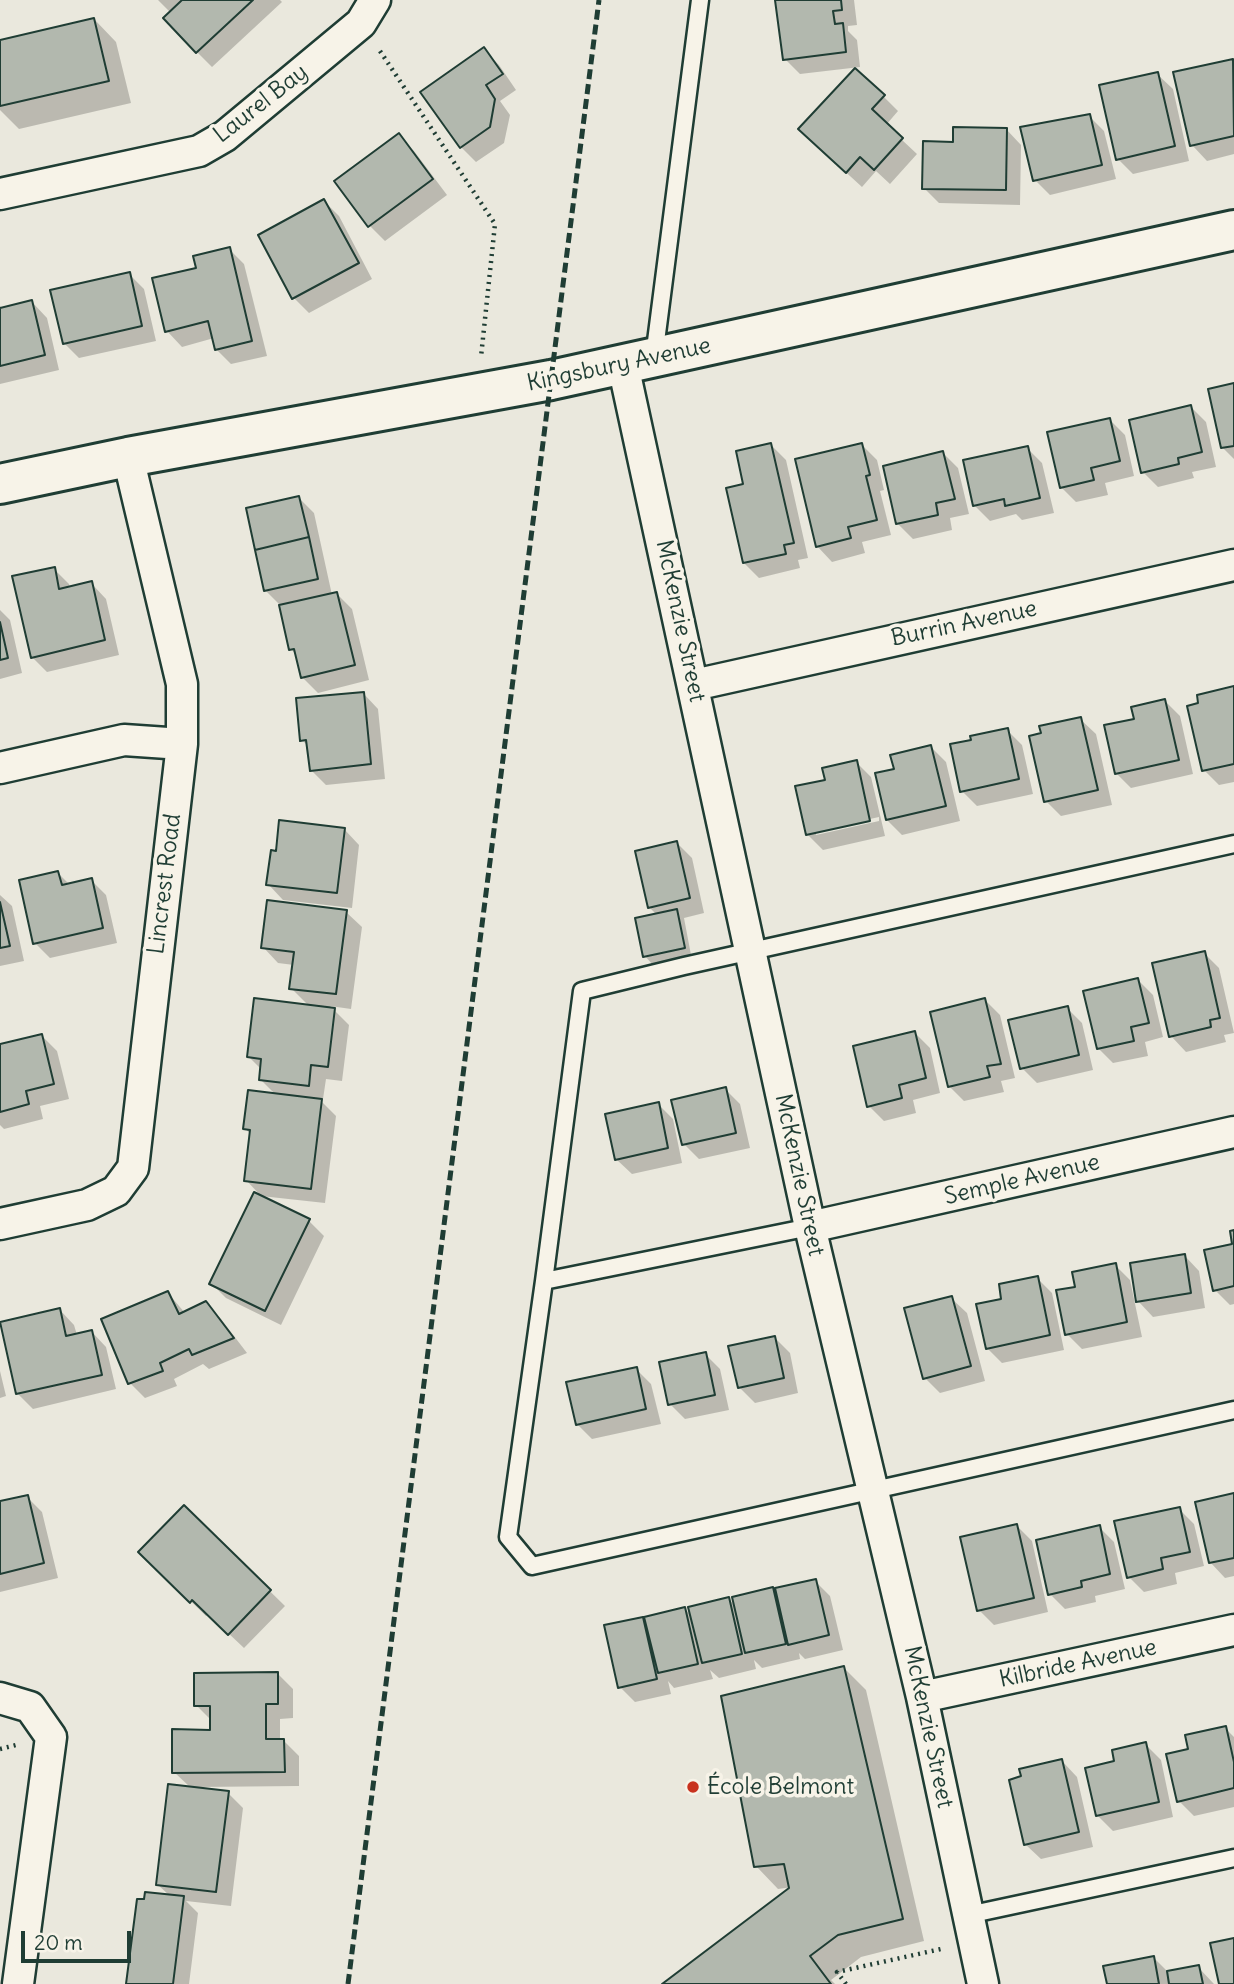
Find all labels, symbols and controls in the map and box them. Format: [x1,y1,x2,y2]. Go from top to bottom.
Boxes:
street label: Laurel Bay [209,59,313,149]
street label: Kingsbury Avenue [525,332,713,398]
street label: McKenzie Street [649,537,711,705]
street label: Burrin Avenue [889,595,1039,653]
street label: Lincrest Road [143,812,187,956]
street label: McKenzie Street [768,1091,830,1259]
street label: Semple Avenue [942,1149,1102,1211]
street label: Kilbride Avenue [997,1634,1159,1694]
street label: McKenzie Street [897,1643,959,1811]
place label: École Belmont [707,1773,854,1801]
marker: École Belmont [685,1779,701,1795]
scale bar [24,1918,135,1962]
text: 20 m [34,1929,83,1956]

